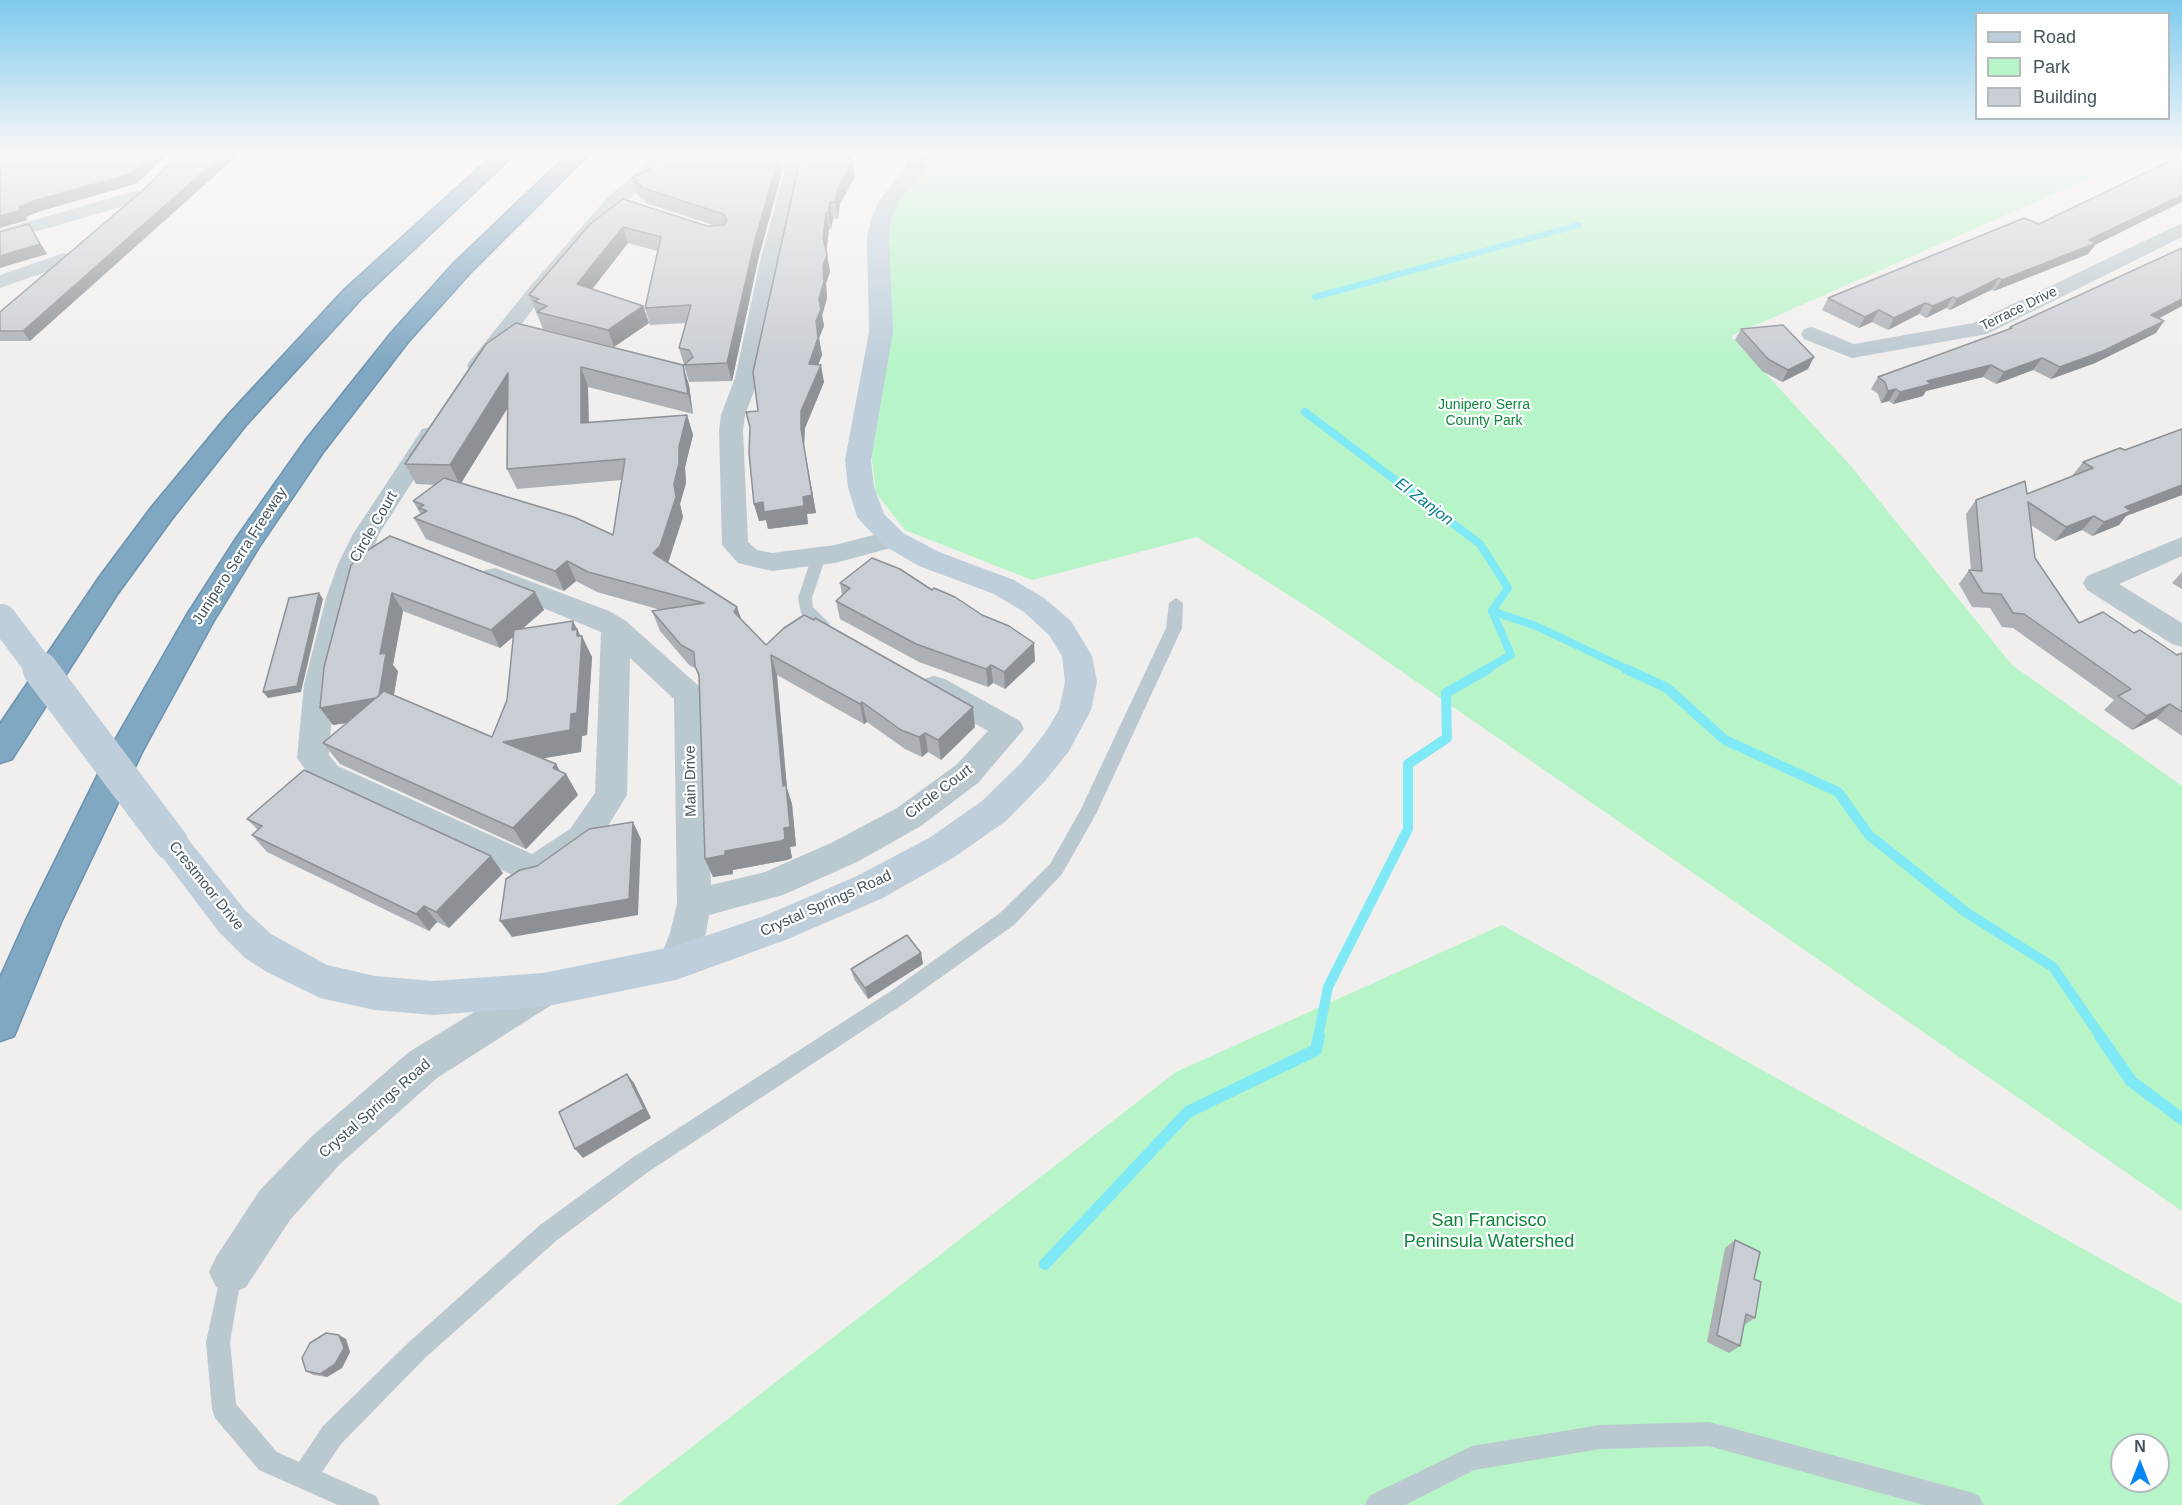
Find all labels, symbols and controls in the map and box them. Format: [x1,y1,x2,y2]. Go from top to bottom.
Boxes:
legend [1975,12,2170,120]
text: Road [2033,27,2076,47]
text: Park [2033,57,2070,77]
text: Building [2033,87,2097,107]
street label: Terrace Drive [1978,283,2060,335]
park label: Junipero Serra County Park [1438,397,1530,430]
water label: El Zanjon [1391,474,1457,530]
street label: Junipero Serra Freeway [189,484,291,628]
street label: Circle Court [346,488,402,566]
street label: Main Drive [681,745,701,817]
street label: Circle Court [902,761,976,823]
street label: Crestmoor Drive [165,838,247,934]
street label: Crystal Springs Road [758,867,894,941]
street label: Crystal Springs Road [316,1056,434,1162]
park label: San Francisco Peninsula Watershed [1404,1210,1574,1252]
north arrow [2110,1433,2170,1493]
text: N [2134,1438,2146,1455]

